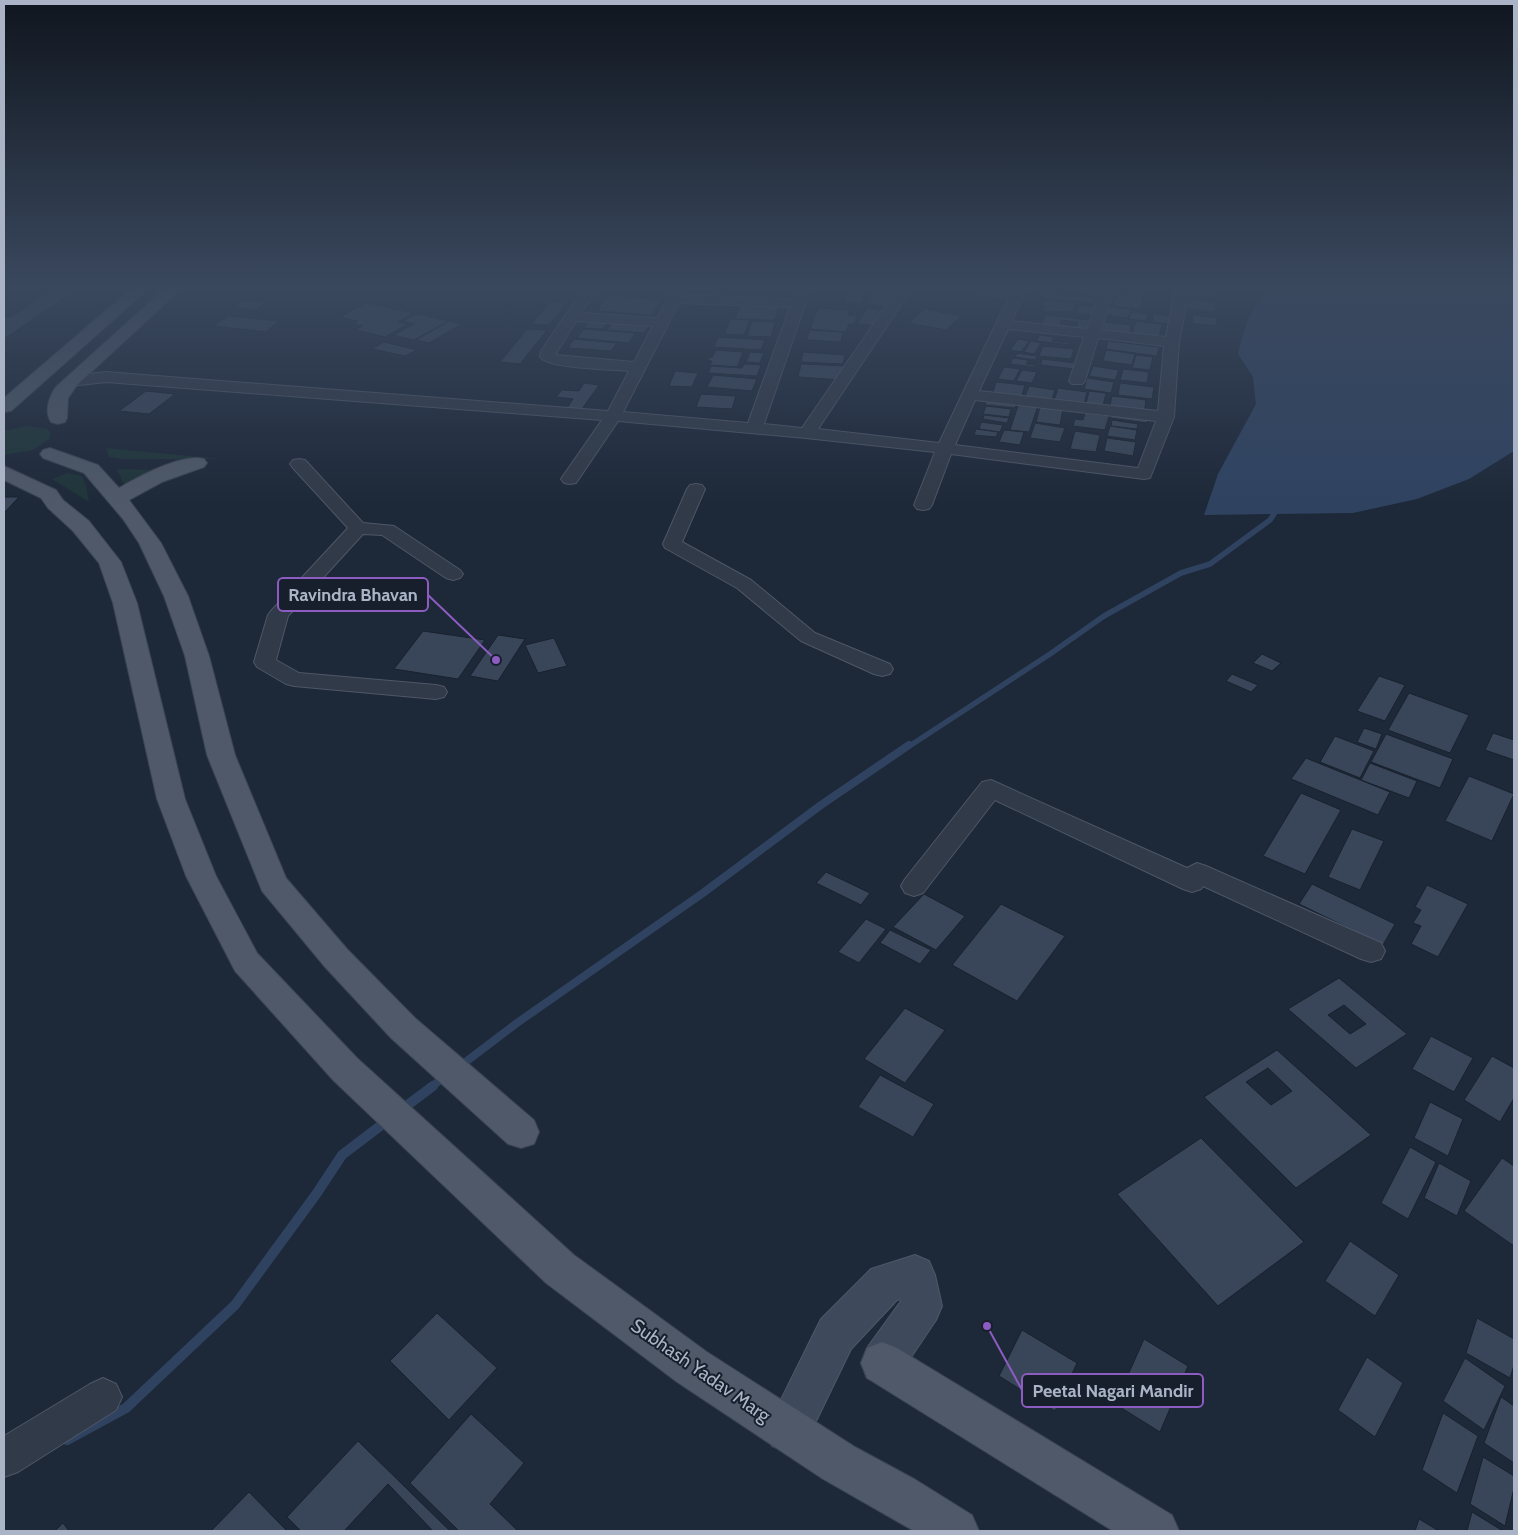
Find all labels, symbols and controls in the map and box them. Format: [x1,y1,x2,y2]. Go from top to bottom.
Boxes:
callout: Ravindra Bhavan [278,578,428,611]
text: Ravindra Bhavan [288,584,418,606]
street label: Subhash Yadav Marg [627,1314,775,1427]
callout: Peetal Nagari Mandir [1022,1374,1203,1407]
text: Peetal Nagari Mandir [1032,1380,1194,1402]

